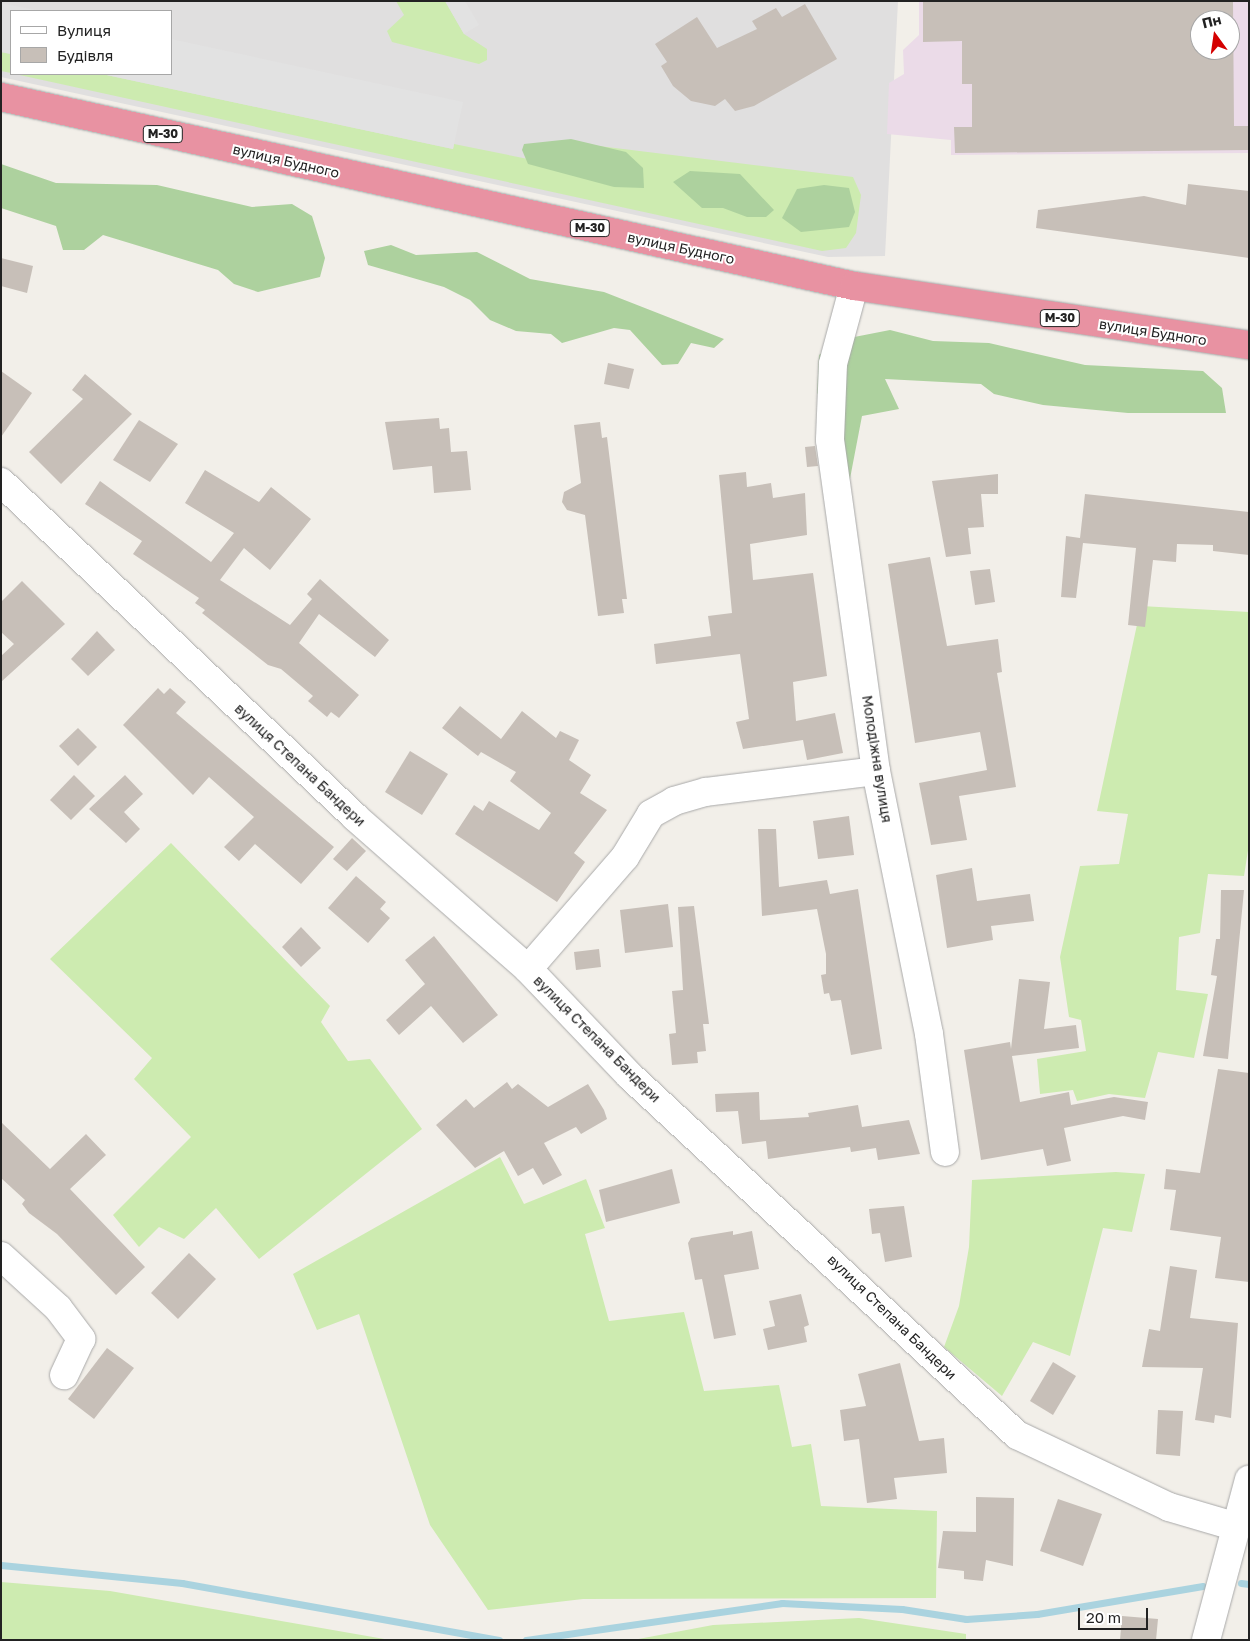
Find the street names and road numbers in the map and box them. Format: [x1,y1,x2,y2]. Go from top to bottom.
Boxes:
road number: М-30 [142,125,184,144]
street label: вулиця Будного [231,141,341,181]
road number: М-30 [569,218,611,238]
street label: вулиця Будного [626,228,736,268]
road number: М-30 [1039,308,1081,328]
street label: вулиця Будного [1098,315,1208,349]
street label: Молодіжна вулиця [859,694,895,824]
street label: вулиця Степана Бандери [231,700,369,830]
street label: вулиця Степана Бандери [530,972,664,1106]
street label: вулиця Степана Бандери [824,1251,960,1383]

